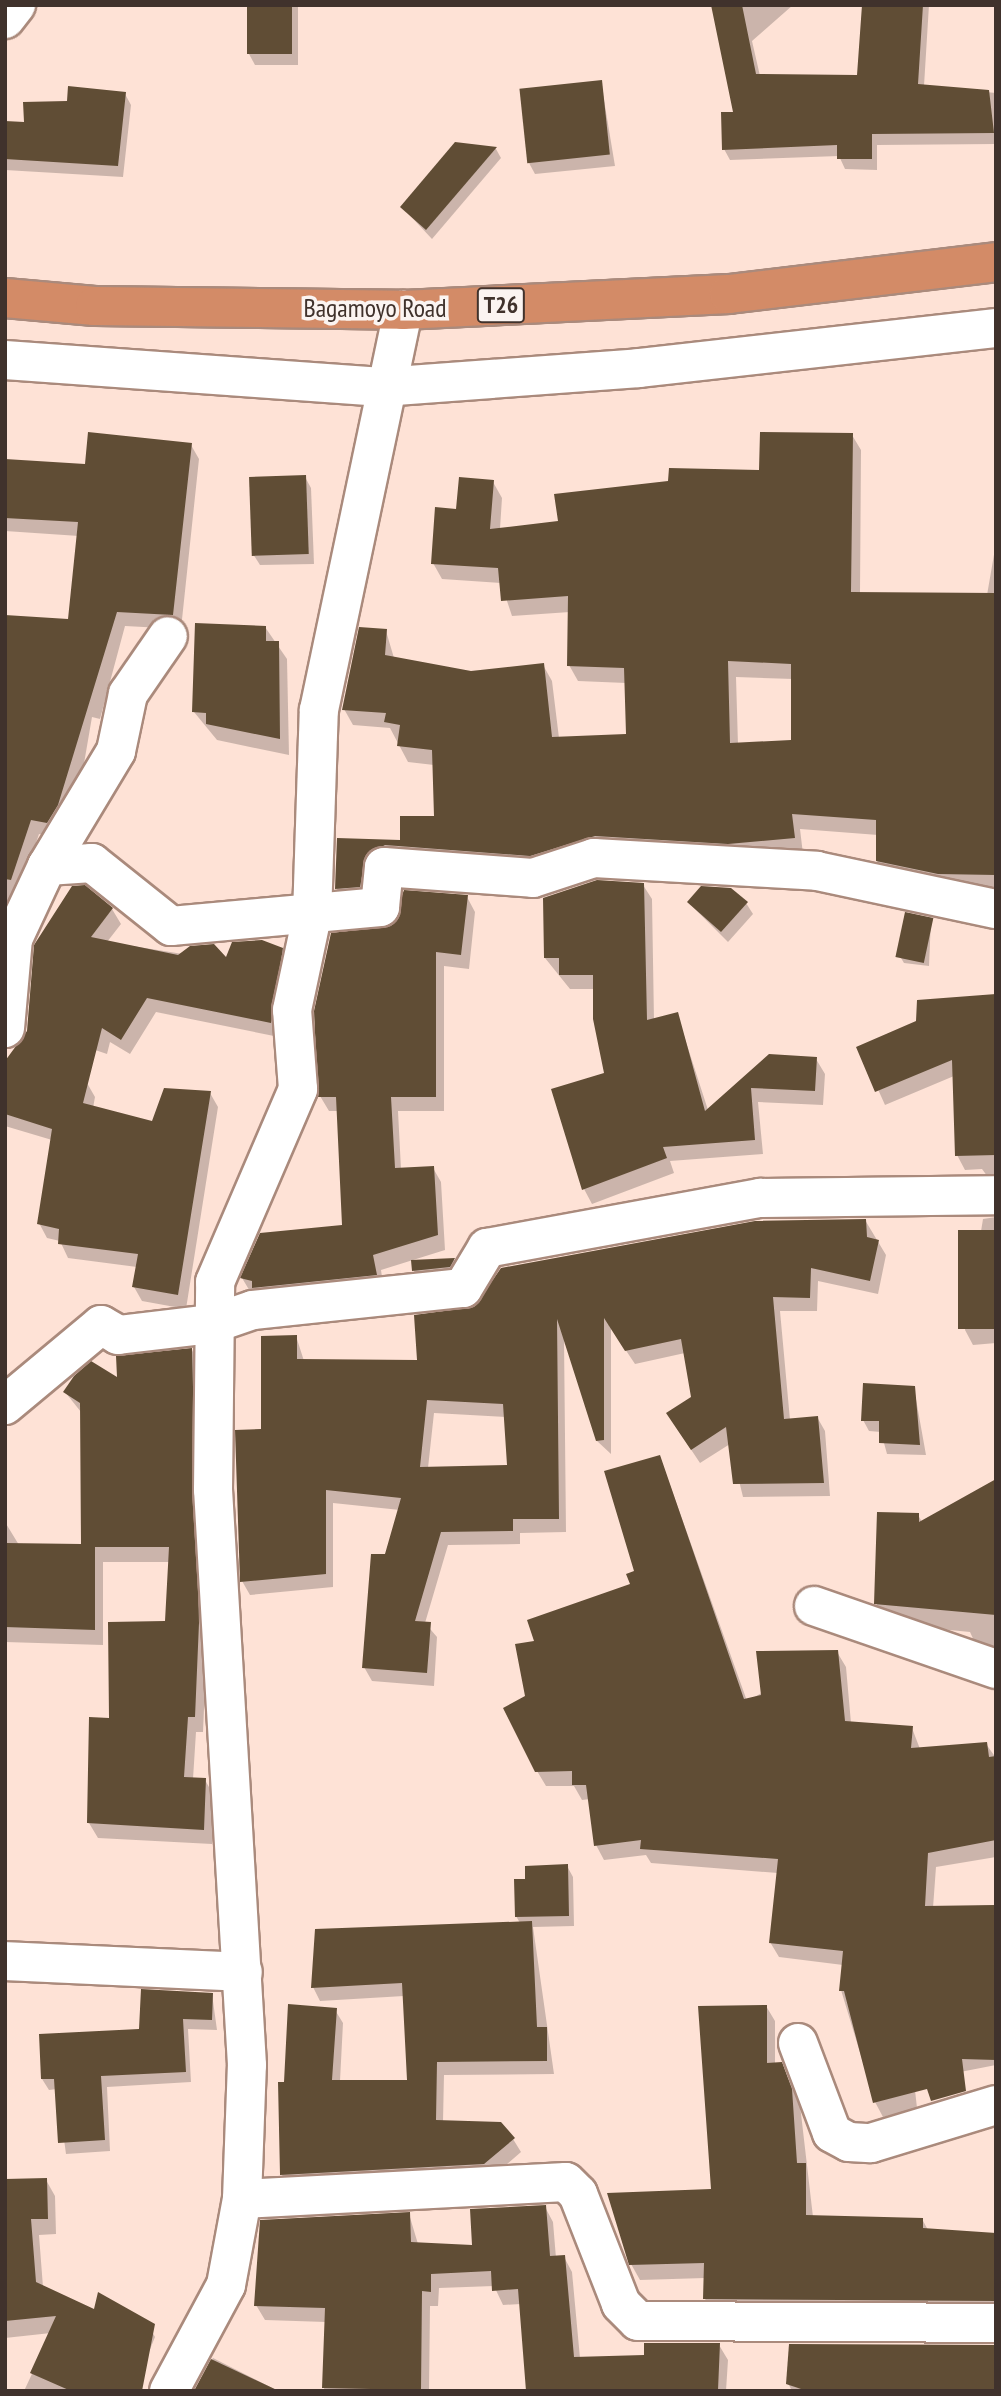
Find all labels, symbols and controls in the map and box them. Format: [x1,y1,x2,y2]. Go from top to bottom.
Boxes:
road number: T26 [476,284,526,326]
street label: Bagamoyo Road [303,292,447,324]

